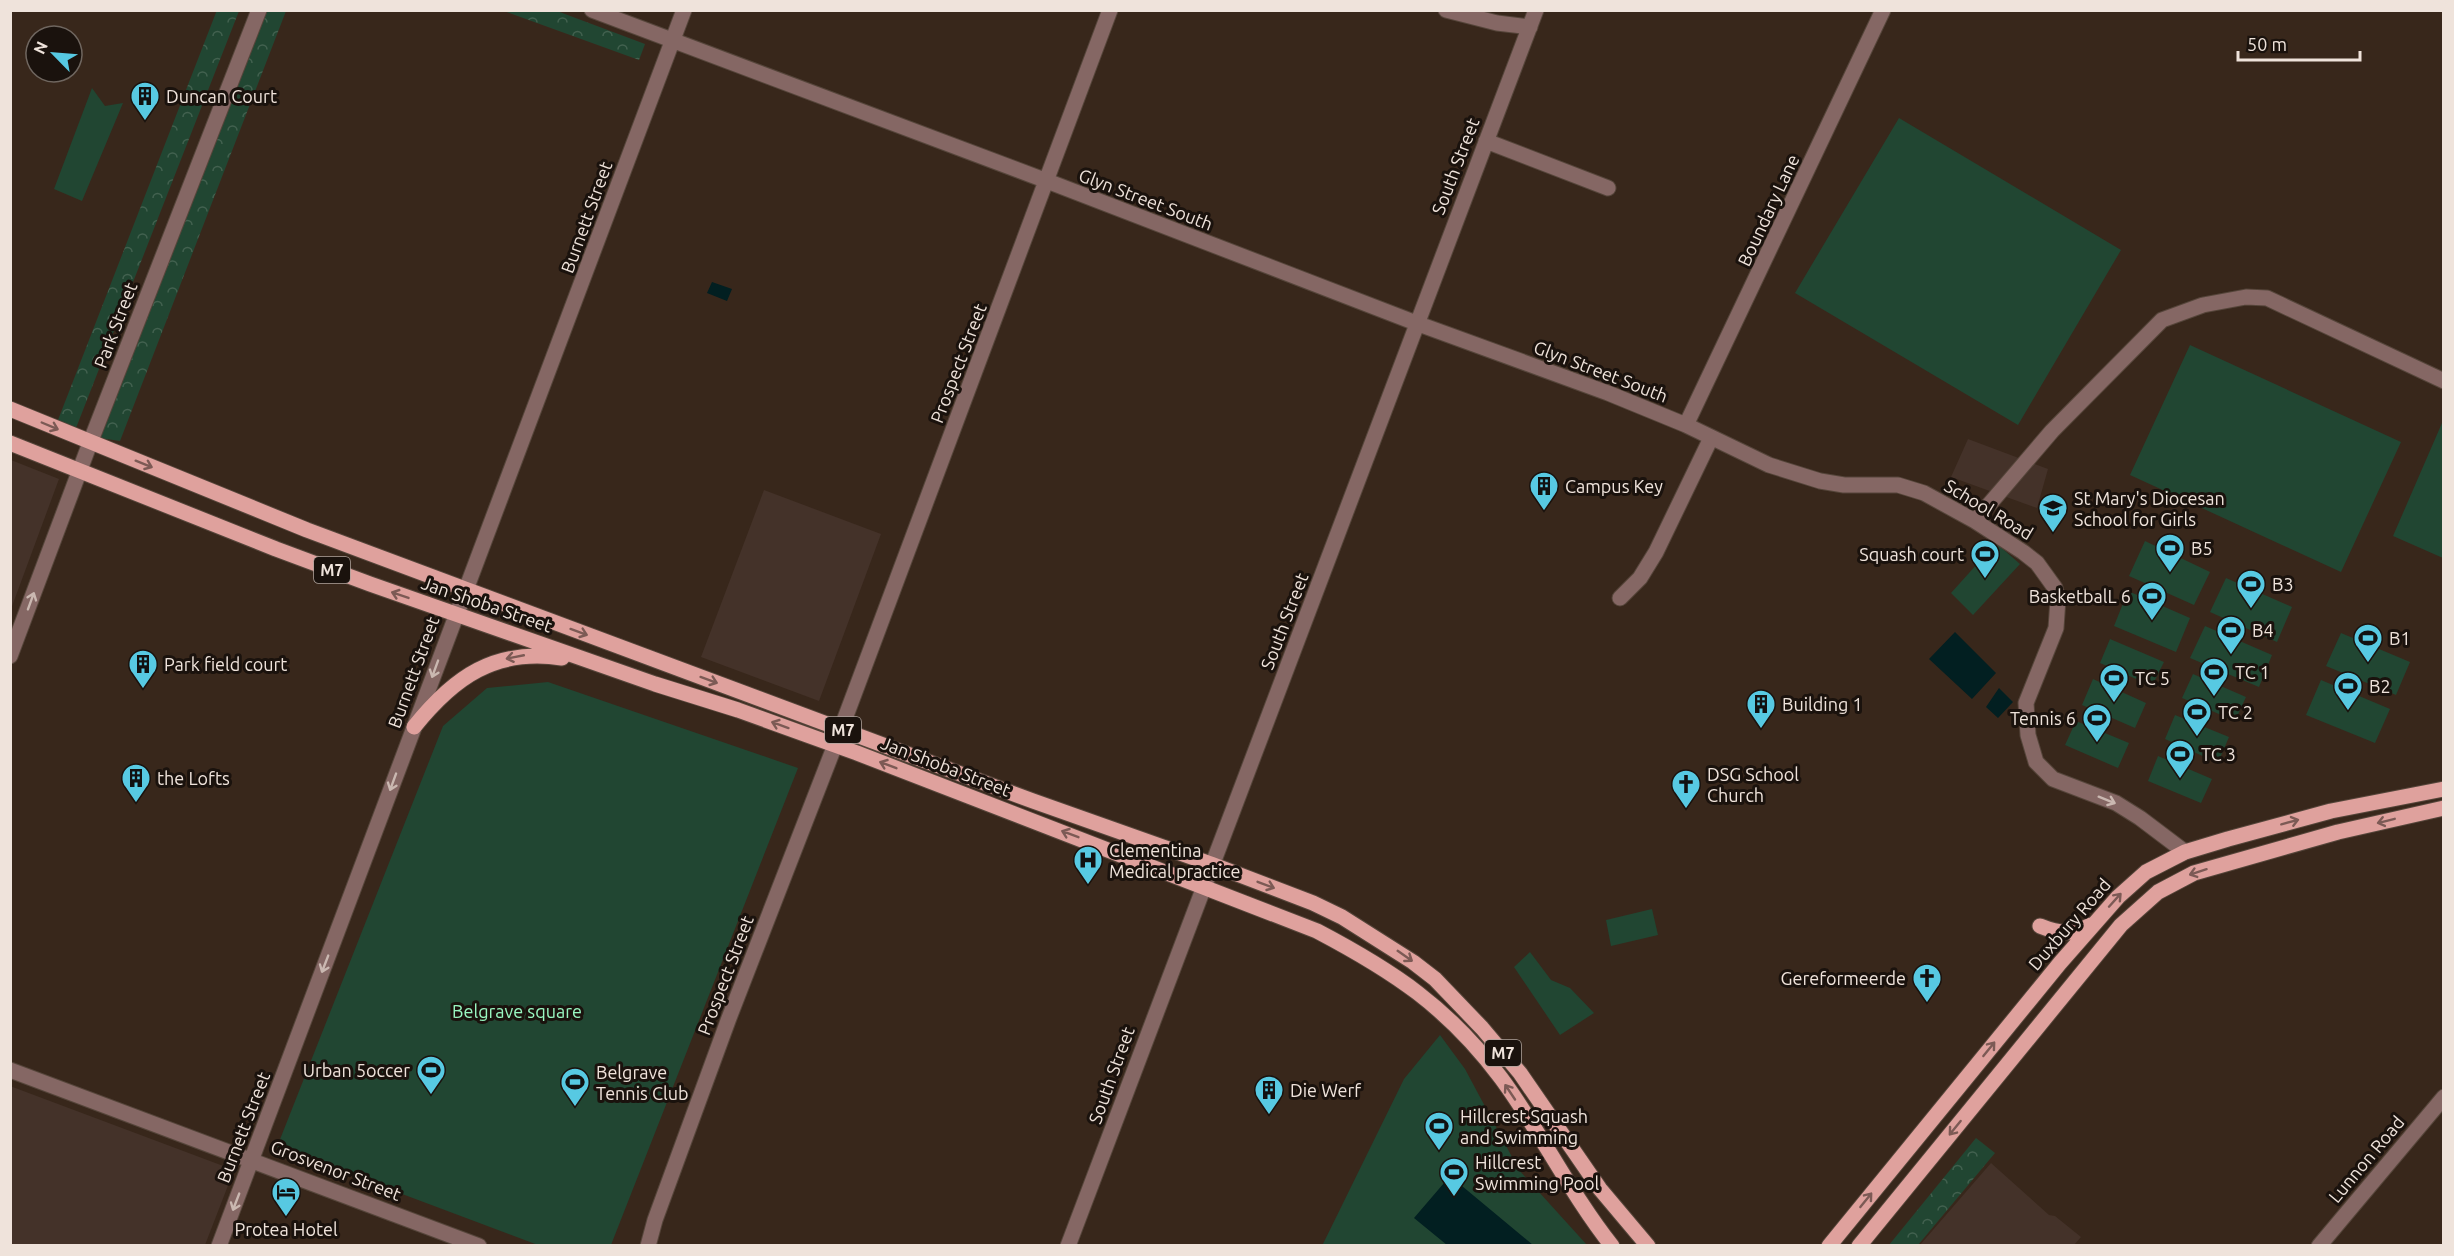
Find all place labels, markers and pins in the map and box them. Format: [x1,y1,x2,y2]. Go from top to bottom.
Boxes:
building icon: Duncan Court [129,80,161,122]
place label: Duncan Court [166,86,277,106]
building icon: Campus Key [1528,470,1560,512]
place label: Campus Key [1565,476,1663,496]
place label: St Mary's Diocesan School for Girls [2074,488,2225,529]
school or university icon: St Mary's Diocesan School for Girls [2037,492,2069,534]
sports icon: B5 [2154,532,2186,574]
sports icon: Squash court [1969,538,2001,580]
place label: B5 [2191,538,2213,558]
place label: Squash court [1859,544,1964,564]
sports icon: B3 [2235,568,2267,610]
place label: B3 [2272,574,2294,594]
sports icon: BasketbalL 6 [2136,580,2168,622]
place label: BasketbalL 6 [2029,586,2131,606]
sports icon: B4 [2215,614,2247,656]
place label: B4 [2252,620,2274,640]
sports icon: B1 [2352,622,2384,664]
place label: B1 [2389,628,2411,648]
building icon: Park field court [127,648,159,690]
place label: Park field court [164,654,287,674]
sports icon: TC 1 [2198,656,2230,698]
sports icon: TC 5 [2098,662,2130,704]
place label: TC 1 [2235,662,2270,682]
place label: TC 5 [2135,668,2170,688]
sports icon: B2 [2332,670,2364,712]
place label: B2 [2369,676,2391,696]
building icon: Building 1 [1745,688,1777,730]
place label: Building 1 [1782,694,1863,714]
sports icon: TC 2 [2181,696,2213,738]
sports icon: Tennis 6 [2081,702,2113,744]
place label: TC 2 [2218,702,2253,722]
place label: Tennis 6 [2010,708,2076,728]
sports icon: TC 3 [2164,738,2196,780]
place label: TC 3 [2201,744,2236,764]
building icon: the Lofts [120,762,152,804]
place label: DSG School Church [1707,764,1799,805]
place label: the Lofts [157,768,230,788]
church icon: DSG School Church [1670,768,1702,810]
place label: Clementina Medical practice [1109,840,1241,881]
hospital icon: Clementina Medical practice [1072,844,1104,886]
church icon: Gereformeerde [1911,962,1943,1004]
place label: Gereformeerde [1781,968,1906,988]
sports icon: Urban 5occer [415,1054,447,1096]
place label: Urban 5occer [303,1060,410,1080]
place label: Belgrave Tennis Club [596,1062,689,1103]
sports icon: Belgrave Tennis Club [559,1066,591,1108]
building icon: Die Werf [1253,1074,1285,1116]
place label: Die Werf [1290,1080,1361,1100]
place label: Hillcrest Squash and Swimming [1460,1106,1588,1147]
sports icon: Hillcrest Squash and Swimming [1423,1110,1455,1152]
place label: Hillcrest Swimming Pool [1475,1152,1600,1193]
sports icon: Hillcrest Swimming Pool [1438,1156,1470,1198]
hotel icon: Protea Hotel [270,1176,302,1218]
place label: Protea Hotel [234,1219,338,1239]

